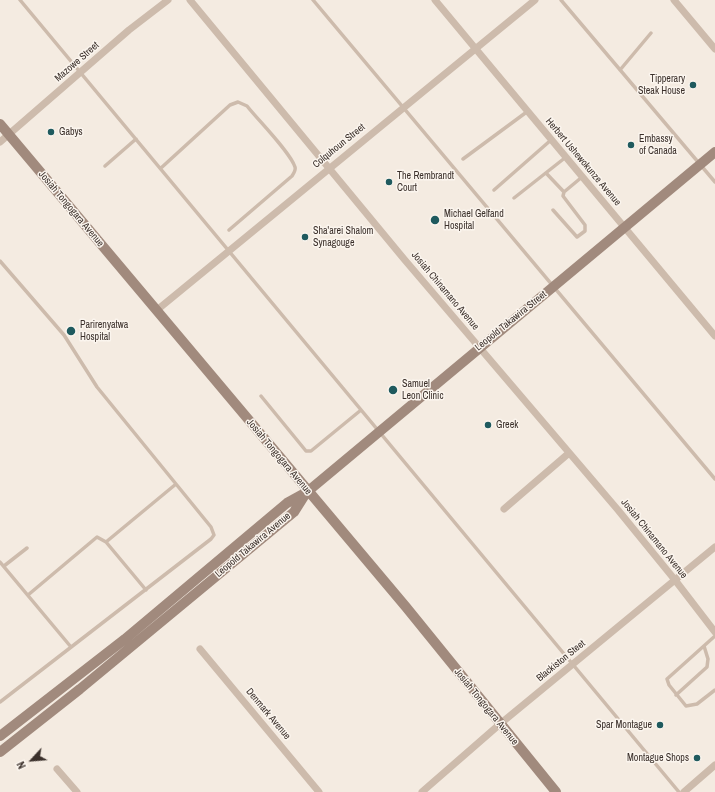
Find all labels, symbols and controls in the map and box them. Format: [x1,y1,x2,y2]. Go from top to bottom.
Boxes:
street label: Mazowe Street [52,40,102,84]
place label: Tipperary Steak House [638,73,685,96]
marker: Tipperary Steak House [688,80,698,90]
street label: Herbert Ushewokunze Avenue [543,116,623,208]
street label: Colquhoun Street [310,121,368,171]
place label: Gabys [59,126,83,138]
marker: Gabys [46,127,56,137]
place label: Embassy of Canada [639,133,677,156]
marker: Embassy of Canada [626,140,636,150]
street label: Josiah Tongogara Avenue [36,169,106,249]
place label: The Rembrandt Court [397,170,454,194]
marker: The Rembrandt Court [384,177,394,187]
place label: Michael Gelfand Hospital [444,208,504,232]
marker: Michael Gelfand Hospital [429,214,441,226]
place label: Sha'arei Shalom Synagouge [313,225,373,248]
marker: Sha'arei Shalom Synagouge [300,232,310,242]
street label: Josiah Chinamano Avenue [409,249,481,333]
street label: Leopold Takawira Street [473,288,549,354]
place label: Parirenyatwa Hospital [80,319,128,342]
marker: Parirenyatwa Hospital [65,325,77,337]
place label: Samuel Leon Clinic [402,378,443,402]
marker: Samuel Leon Clinic [387,384,399,396]
street label: Josiah Tongogara Avenue [244,417,314,497]
place label: Greek [496,419,518,431]
marker: Greek [483,420,493,430]
street label: Josiah Chinamano Avenue [618,497,690,581]
street label: Leopold Takawira Avenue [213,510,293,580]
street label: Blackiston Steet [534,638,588,684]
street label: Josiah Tongogara Avenue [451,666,521,748]
street label: Denmark Avenue [243,686,293,742]
place label: Spar Montague [596,719,652,731]
marker: Spar Montague [655,720,665,730]
north arrow [12,740,52,780]
place label: Montague Shops [627,752,689,764]
marker: Montague Shops [692,753,702,763]
text: N [13,759,29,771]

